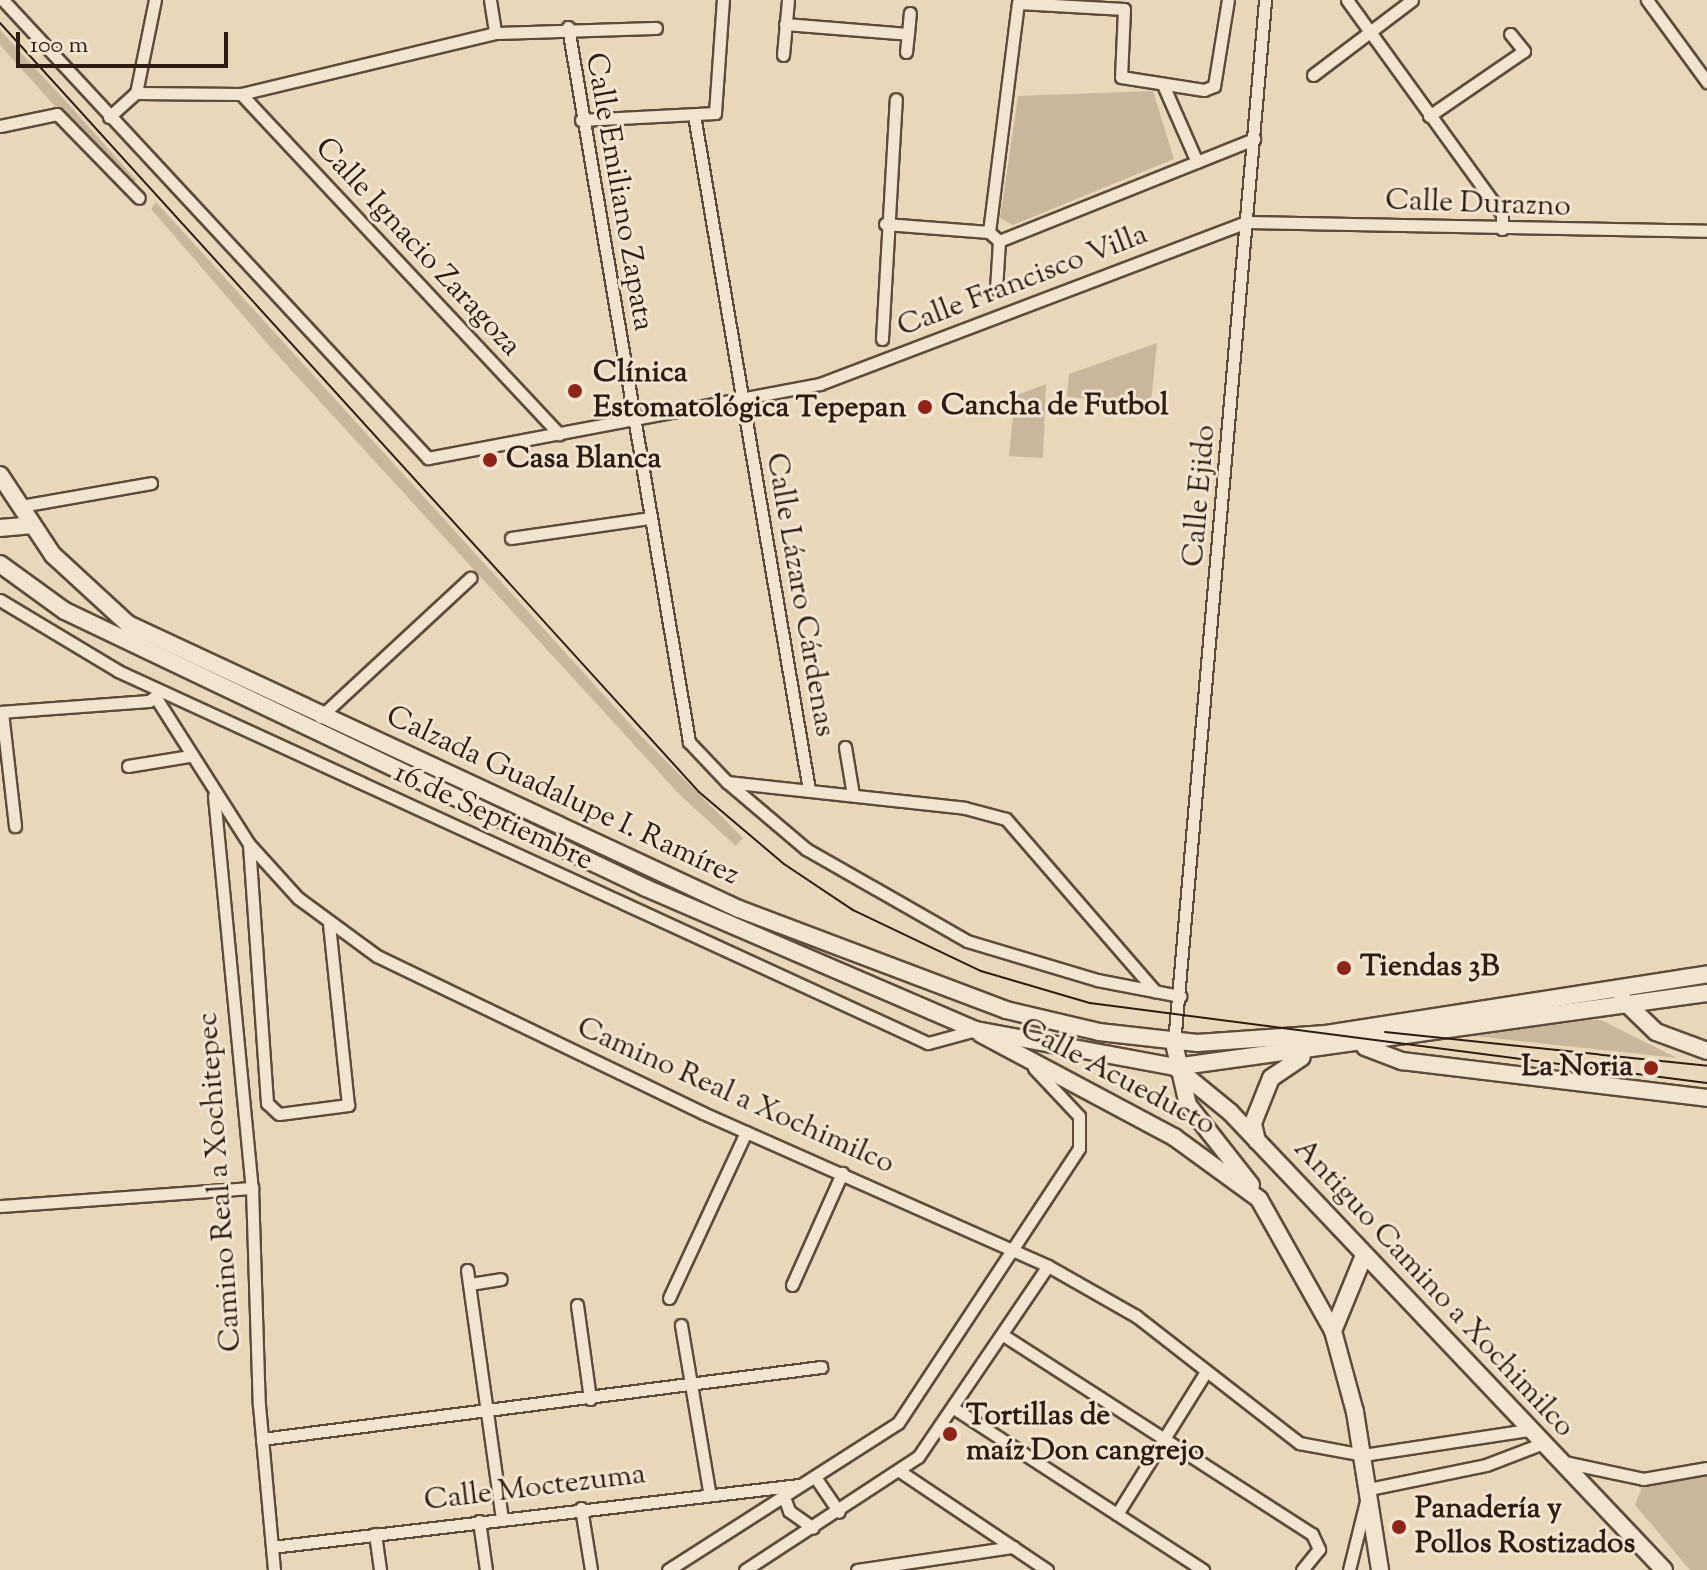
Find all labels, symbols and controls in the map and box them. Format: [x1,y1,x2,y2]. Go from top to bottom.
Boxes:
scale bar [20,16,232,66]
text: 100 m [30,29,88,63]
street label: Calle Emiliano Zapata [576,50,660,334]
street label: Calle Ignacio Zaragoza [306,131,528,365]
street label: Calle Durazno [1385,184,1571,226]
street label: Calle Francisco Villa [893,218,1153,346]
place label: Clínica Estomatológica Tepepan [593,356,906,426]
marker: Clínica Estomatológica Tepepan [564,380,586,402]
place label: Cancha de Futbol [941,389,1169,425]
marker: Cancha de Futbol [916,398,934,416]
street label: Calle Ejido [1177,424,1225,568]
place label: Casa Blanca [506,442,661,478]
street label: Calle Lázaro Cárdenas [756,450,842,740]
marker: Casa Blanca [481,451,499,469]
street label: Calzada Guadalupe I. Ramírez [380,699,744,895]
street label: 16 de Septiembre [388,756,598,880]
place label: Tiendas 3B [1360,950,1499,986]
marker: Tiendas 3B [1335,959,1353,977]
street label: Camino Real a Xochitepec [191,1011,251,1353]
street label: Camino Real a Xochimilco [571,1011,899,1183]
street label: Calle Acueducto [1013,1011,1221,1145]
place label: La Noria [1521,1050,1633,1086]
marker: La Noria [1640,1057,1662,1079]
street label: Antiguo Camino a Xochimilco [1285,1132,1581,1446]
place label: Tortillas de maíz Don cangrejo [966,1399,1204,1470]
marker: Tortillas de maíz Don cangrejo [941,1425,959,1443]
street label: Calle Moctezuma [422,1458,648,1520]
place label: Panadería y Pollos Rostizados [1415,1492,1635,1562]
marker: Panadería y Pollos Rostizados [1390,1518,1408,1536]

